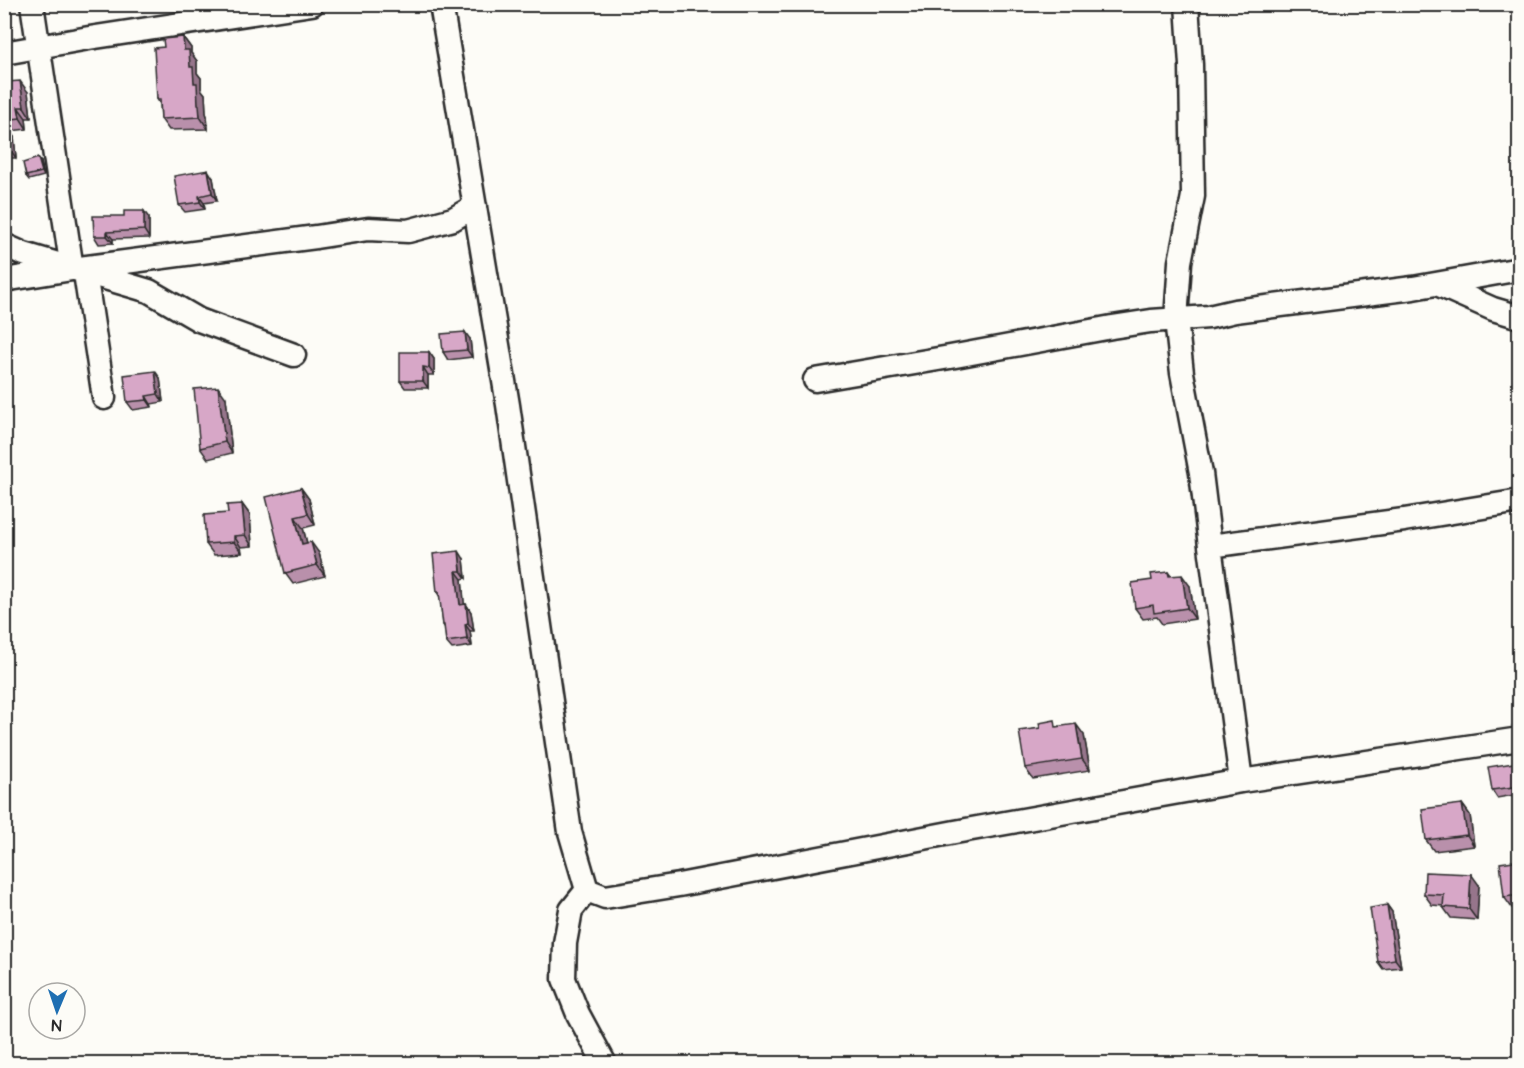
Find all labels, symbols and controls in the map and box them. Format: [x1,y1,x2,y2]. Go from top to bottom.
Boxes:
north arrow [27,981,87,1041]
text: N [51,1014,62,1036]

